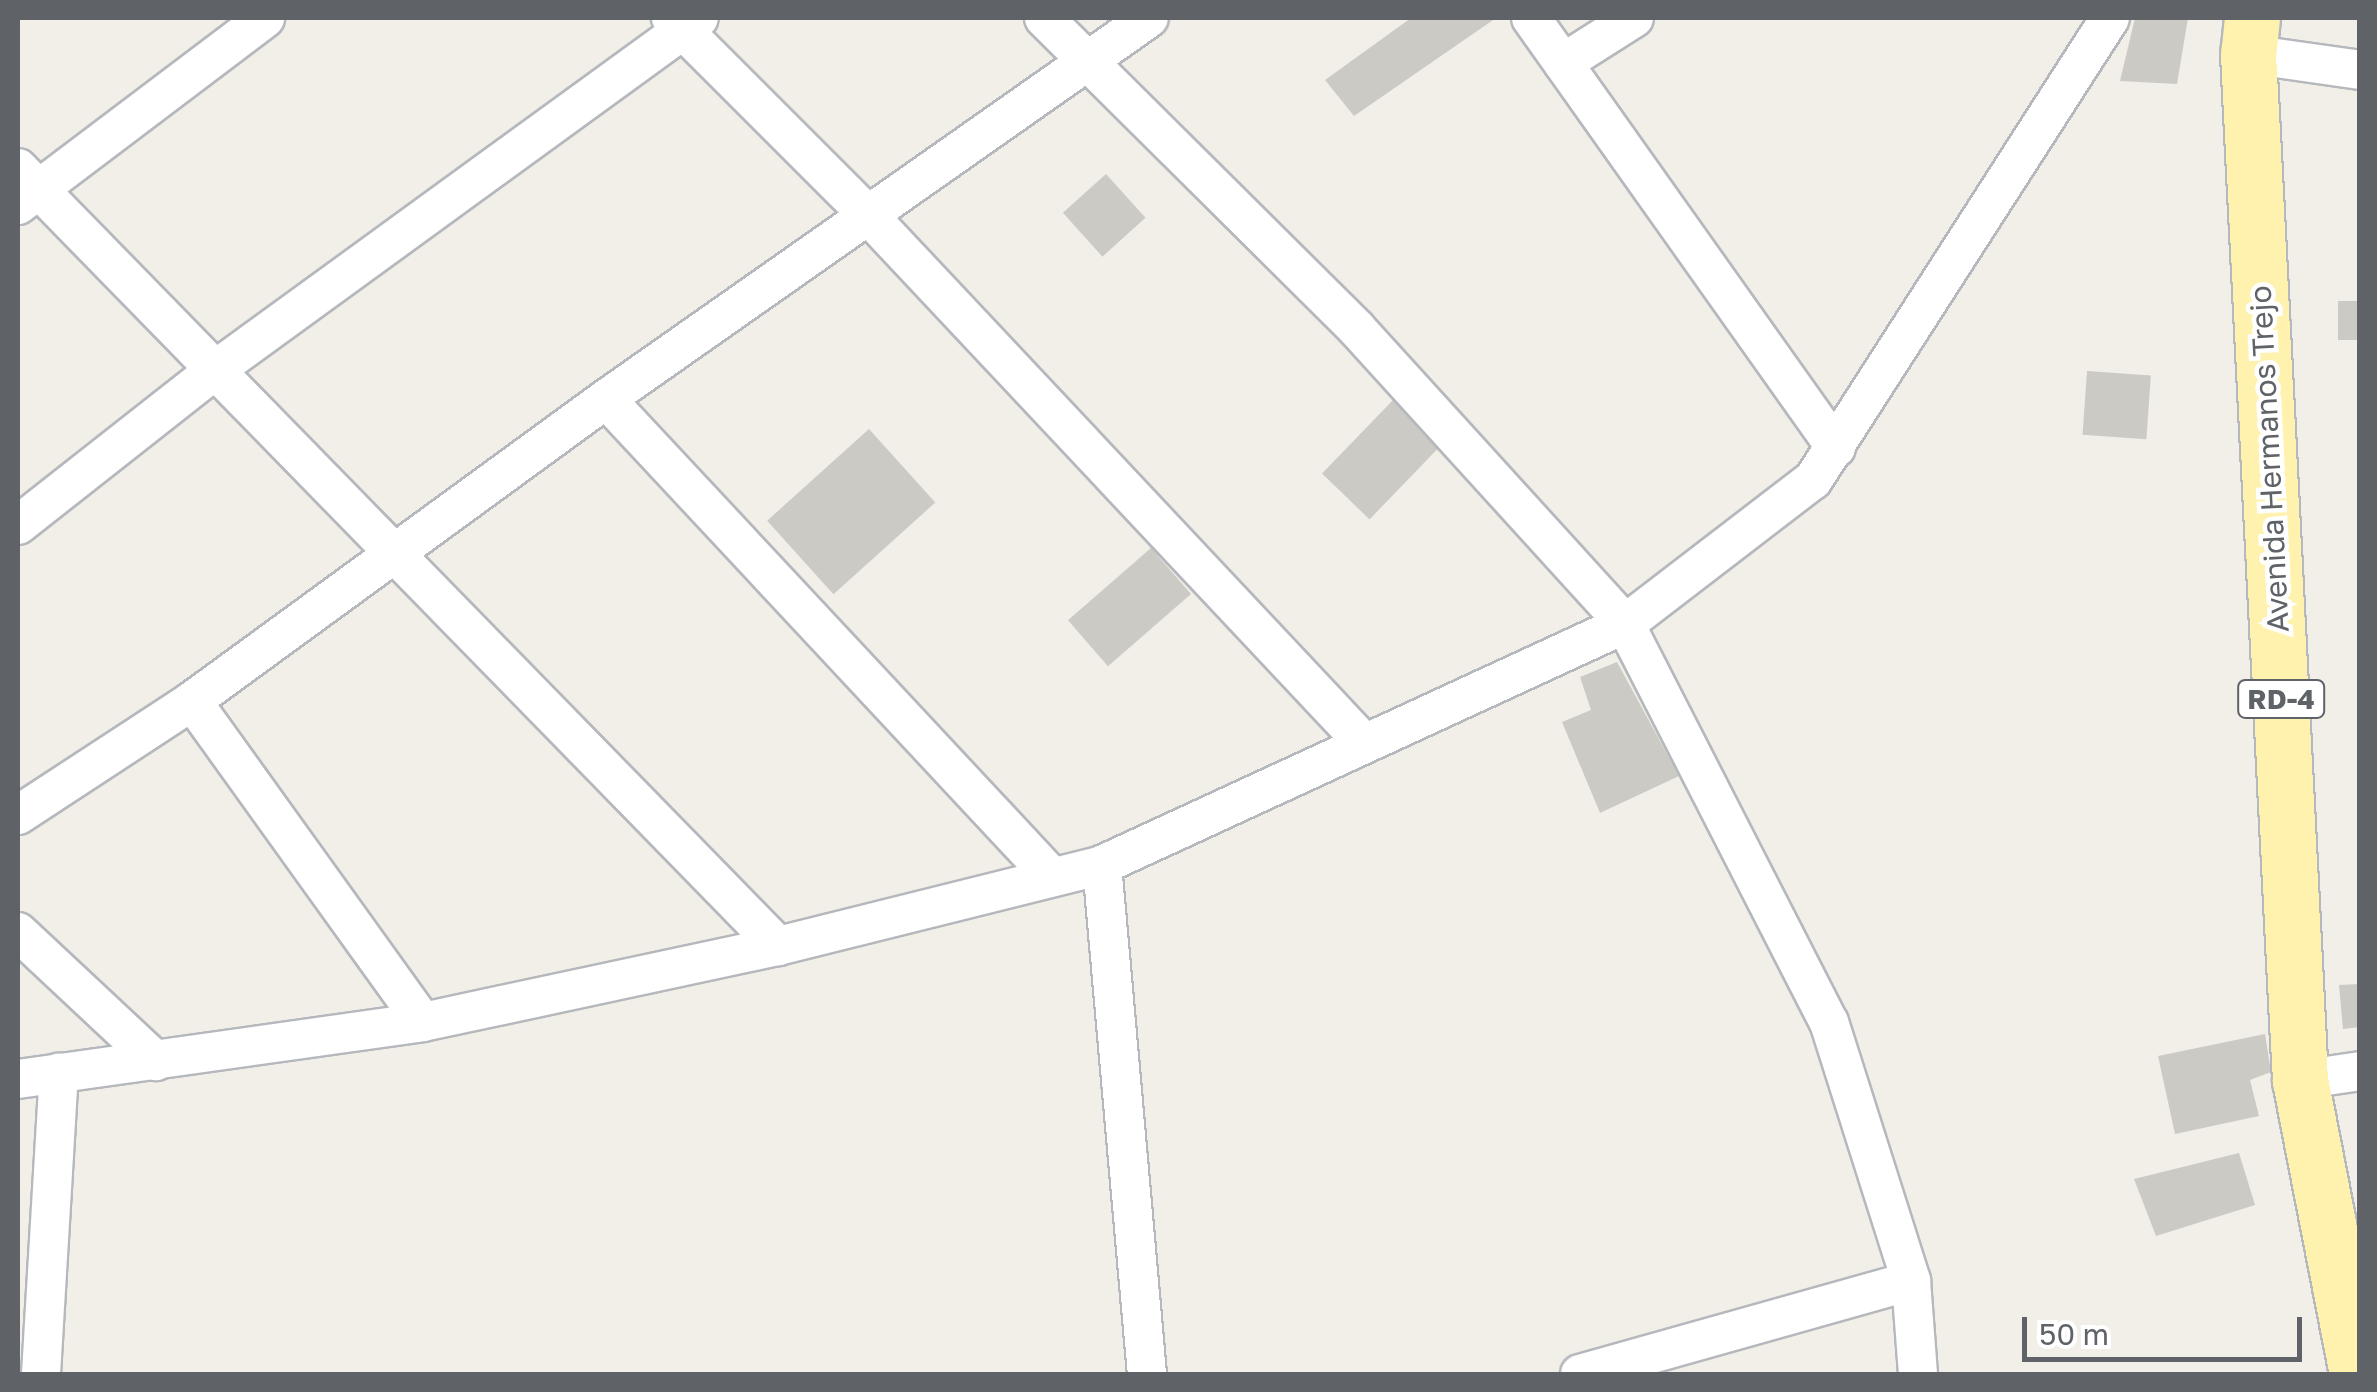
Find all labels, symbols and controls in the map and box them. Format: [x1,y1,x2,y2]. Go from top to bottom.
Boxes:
street label: Avenida Hermanos Trejo [2242,285,2296,633]
road number: RD-4 [2236,676,2326,722]
scale bar [2027,1297,2307,1359]
text: 50 m [2039,1316,2109,1352]

